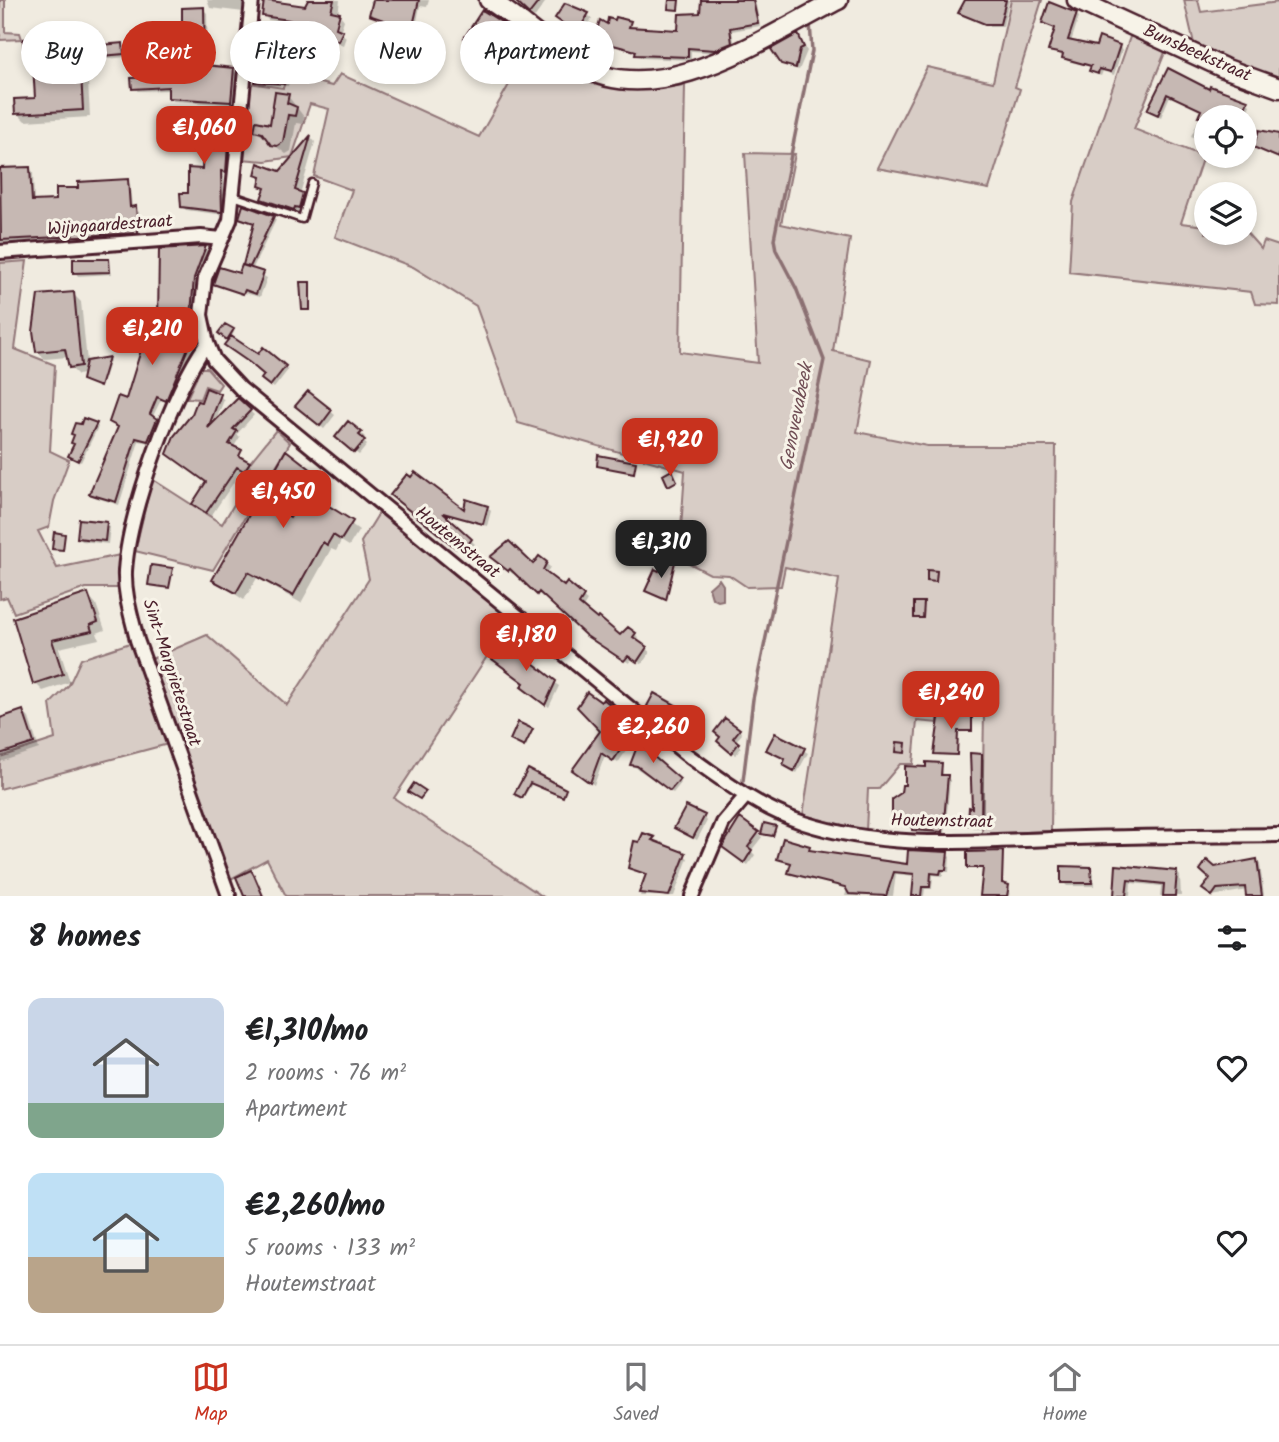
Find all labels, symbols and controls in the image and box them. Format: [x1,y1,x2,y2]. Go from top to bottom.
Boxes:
street label: Bunsbeekstraat [1138,17,1257,91]
chip: Buy [21,21,107,84]
chip: Rent [121,21,216,84]
chip: Filters [230,21,340,84]
chip: New [354,21,446,84]
chip: Apartment [460,21,614,84]
map controls [1194,105,1257,245]
button: locate [1194,105,1257,168]
pin: €1,060 [147,106,261,166]
text: €1,060 [172,111,236,147]
button: layers [1194,182,1257,245]
street label: Wijngaardestraat [46,207,175,245]
pin: €1,210 [95,308,209,367]
text: €1,210 [122,312,182,348]
water label: Genovevabeek [772,358,823,473]
pin: €1,920 [613,419,727,478]
text: €1,920 [638,423,702,459]
pin: €1,450 [226,470,340,530]
text: €1,450 [251,475,315,511]
street label: Houtemstraat [408,499,507,587]
pin: €1,310 [604,520,718,580]
text: €1,310 [632,525,690,561]
street label: Sint-Margrietestraat [133,595,209,752]
pin: €1,180 [469,614,583,673]
text: €1,180 [496,618,556,654]
pin: €1,240 [894,672,1008,731]
text: €1,240 [918,676,984,712]
pin: €2,260 [596,706,710,765]
text: €2,260 [617,710,689,746]
street label: Houtemstraat [890,807,995,837]
text: 8 homes [28,914,141,962]
icon: filters [1213,919,1251,957]
text: €1,310/mo [245,1008,369,1056]
icon: home [84,1026,168,1110]
icon: heart [1213,1049,1251,1087]
text: 2 rooms · 76 m² [245,1056,406,1092]
text: Apartment [245,1092,347,1128]
text: €2,260/mo [245,1183,385,1231]
icon: home [84,1201,168,1285]
icon: heart [1213,1224,1251,1262]
text: 5 rooms · 133 m² [245,1231,415,1267]
text: Houtemstraat [245,1267,376,1303]
tab: Map [192,1358,230,1430]
tab: Saved [613,1358,659,1430]
tab: Home [1042,1358,1087,1430]

